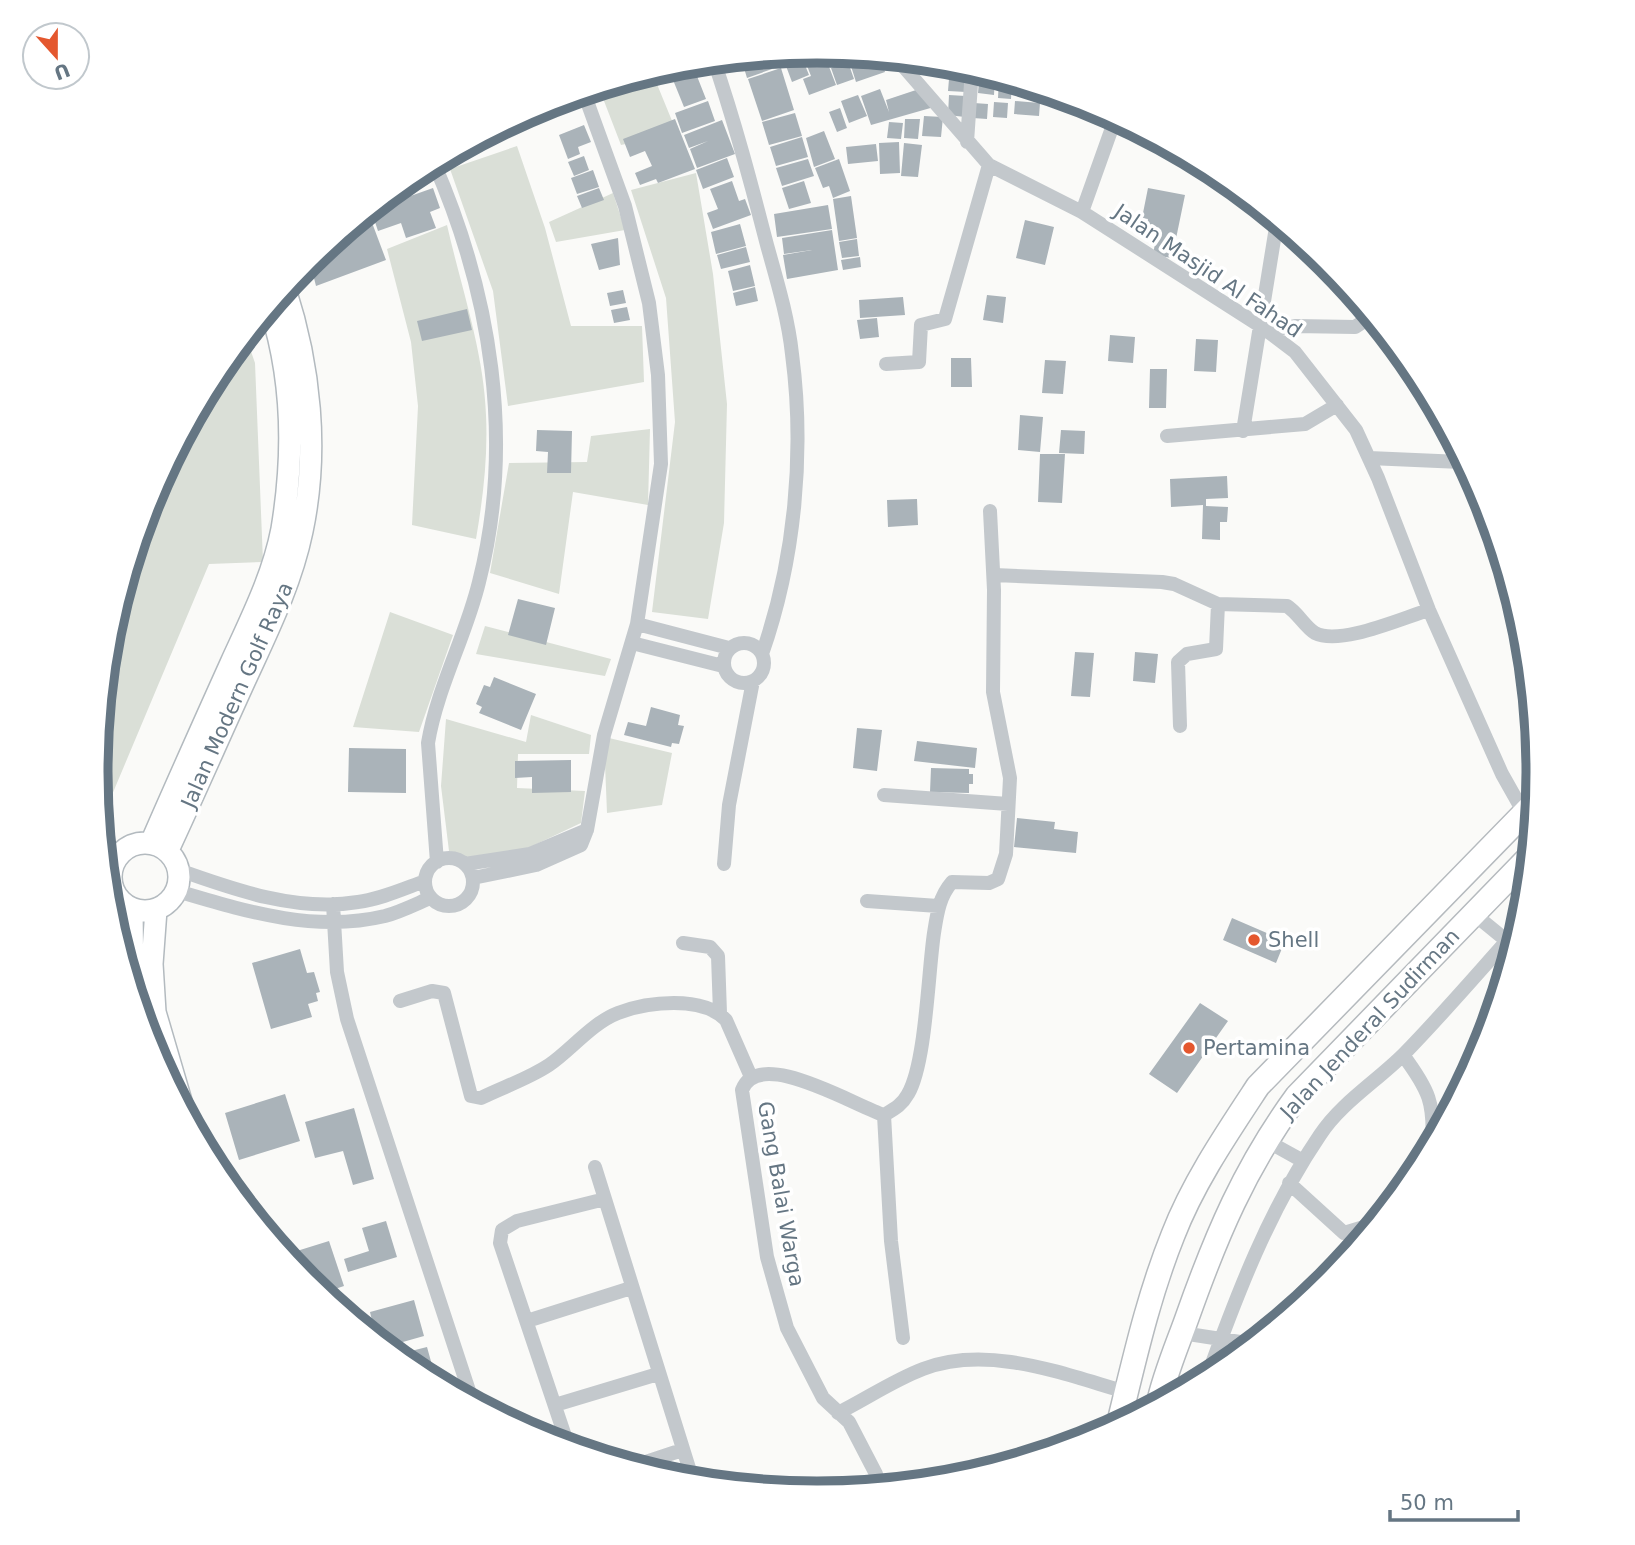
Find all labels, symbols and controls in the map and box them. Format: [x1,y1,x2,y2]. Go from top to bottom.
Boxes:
north arrow [21,21,91,91]
text: U [51,59,73,85]
street label: Jalan Masjid Al Fahad [1108,198,1306,343]
street label: Jalan Modern Golf Raya [175,578,298,813]
street label: Jalan Jenderal Sudirman [1274,924,1464,1125]
place label: Shell [1268,928,1319,952]
marker: Shell [1246,932,1262,948]
place label: Pertamina [1203,1036,1310,1060]
marker: Pertamina [1181,1040,1197,1056]
street label: Gang Balai Warga [753,1099,809,1289]
scale bar [1390,1478,1518,1522]
text: 50 m [1400,1491,1454,1515]

